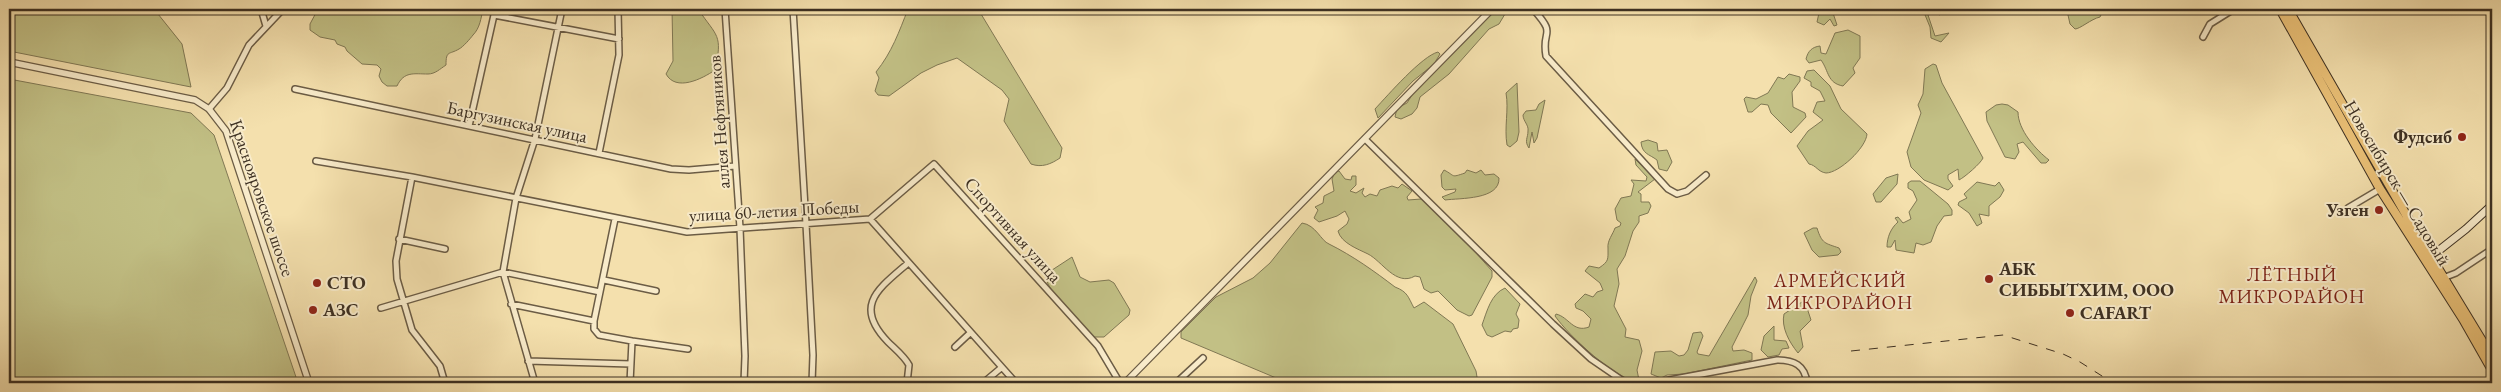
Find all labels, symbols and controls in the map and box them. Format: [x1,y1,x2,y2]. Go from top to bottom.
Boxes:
street label: аллея Нефтяников [702,54,735,190]
street label: Баргузинская улица [445,95,590,148]
street label: Новосибирск — Садовый [2339,96,2456,270]
street label: Краснояровское шоссе [225,116,300,279]
place label: Фудсиб [2393,125,2452,148]
marker: Фудсиб [2456,131,2468,143]
street label: Спортивная улица [960,172,1068,288]
street label: улица 60-летия Победы [688,195,860,226]
place label: Узген [2325,198,2370,221]
marker: Узген [2373,204,2385,216]
place label: АБК СИББЫТХИМ, ООО [1998,257,2174,301]
district label: ЛЁТНЫЙ МИКРОРАЙОН [2219,262,2366,309]
district label: АРМЕЙСКИЙ МИКРОРАЙОН [1767,268,1914,315]
place label: СТО [327,271,366,294]
marker: АБК СИББЫТХИМ, ООО [1983,273,1995,285]
marker: СТО [311,277,323,289]
place label: АЗС [322,298,359,321]
place label: CAFART [2080,301,2151,324]
marker: АЗС [307,304,319,316]
marker: CAFART [2064,307,2076,319]

